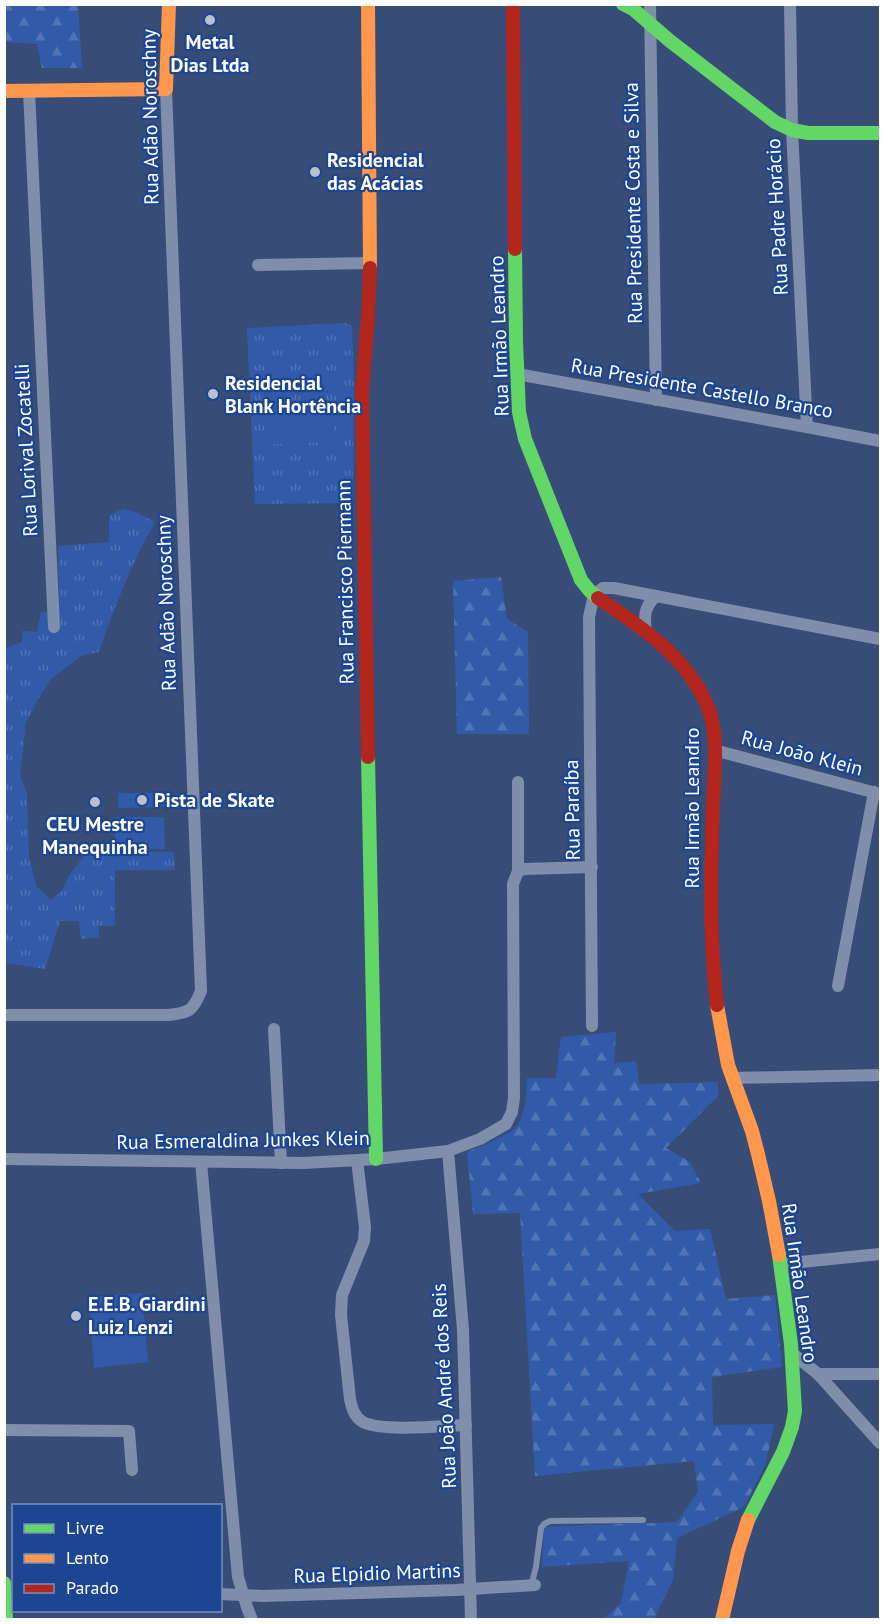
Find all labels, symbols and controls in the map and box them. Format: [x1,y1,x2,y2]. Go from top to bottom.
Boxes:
marker: Metal Dias Ltda [203,13,217,27]
street label: Rua Adão Noroschny [135,28,165,205]
place label: Metal Dias Ltda [171,29,250,78]
street label: Rua Presidente Costa e Silva [618,82,648,324]
street label: Rua Padre Horácio [760,138,794,296]
place label: Residencial das Acácias [327,147,424,196]
marker: Residencial das Acácias [308,165,322,179]
street label: Rua Irmão Leandro [483,255,515,417]
street label: Rua Presidente Castello Branco [569,352,835,424]
street label: Rua Lorival Zocatelli [8,363,44,537]
place label: Residencial Blank Hortência [225,370,361,419]
marker: Residencial Blank Hortência [206,387,220,401]
street label: Rua Francisco Piermann [330,479,360,685]
street label: Rua Adão Noroschny [150,514,182,691]
street label: Rua João Klein [738,724,866,782]
street label: Rua Irmão Leandro [679,727,705,889]
street label: Rua Paraíba [558,759,586,861]
place label: Pista de Skate [154,787,275,813]
marker: Pista de Skate [135,793,149,807]
marker: CEU Mestre Manequinha [88,795,102,809]
place label: CEU Mestre Manequinha [42,811,148,860]
street label: Rua Esmeraldina Junkes Klein [116,1125,370,1155]
street label: Rua Irmão Leandro [776,1201,824,1365]
street label: Rua João André dos Reis [426,1283,462,1489]
place label: E.E.B. Giardini Luiz Lenzi [88,1291,206,1340]
marker: E.E.B. Giardini Luiz Lenzi [69,1309,83,1323]
legend [12,1504,222,1612]
text: Livre [66,1516,104,1539]
text: Lento [66,1546,109,1569]
street label: Rua Elpidio Martins [293,1557,461,1589]
text: Parado [66,1576,119,1599]

